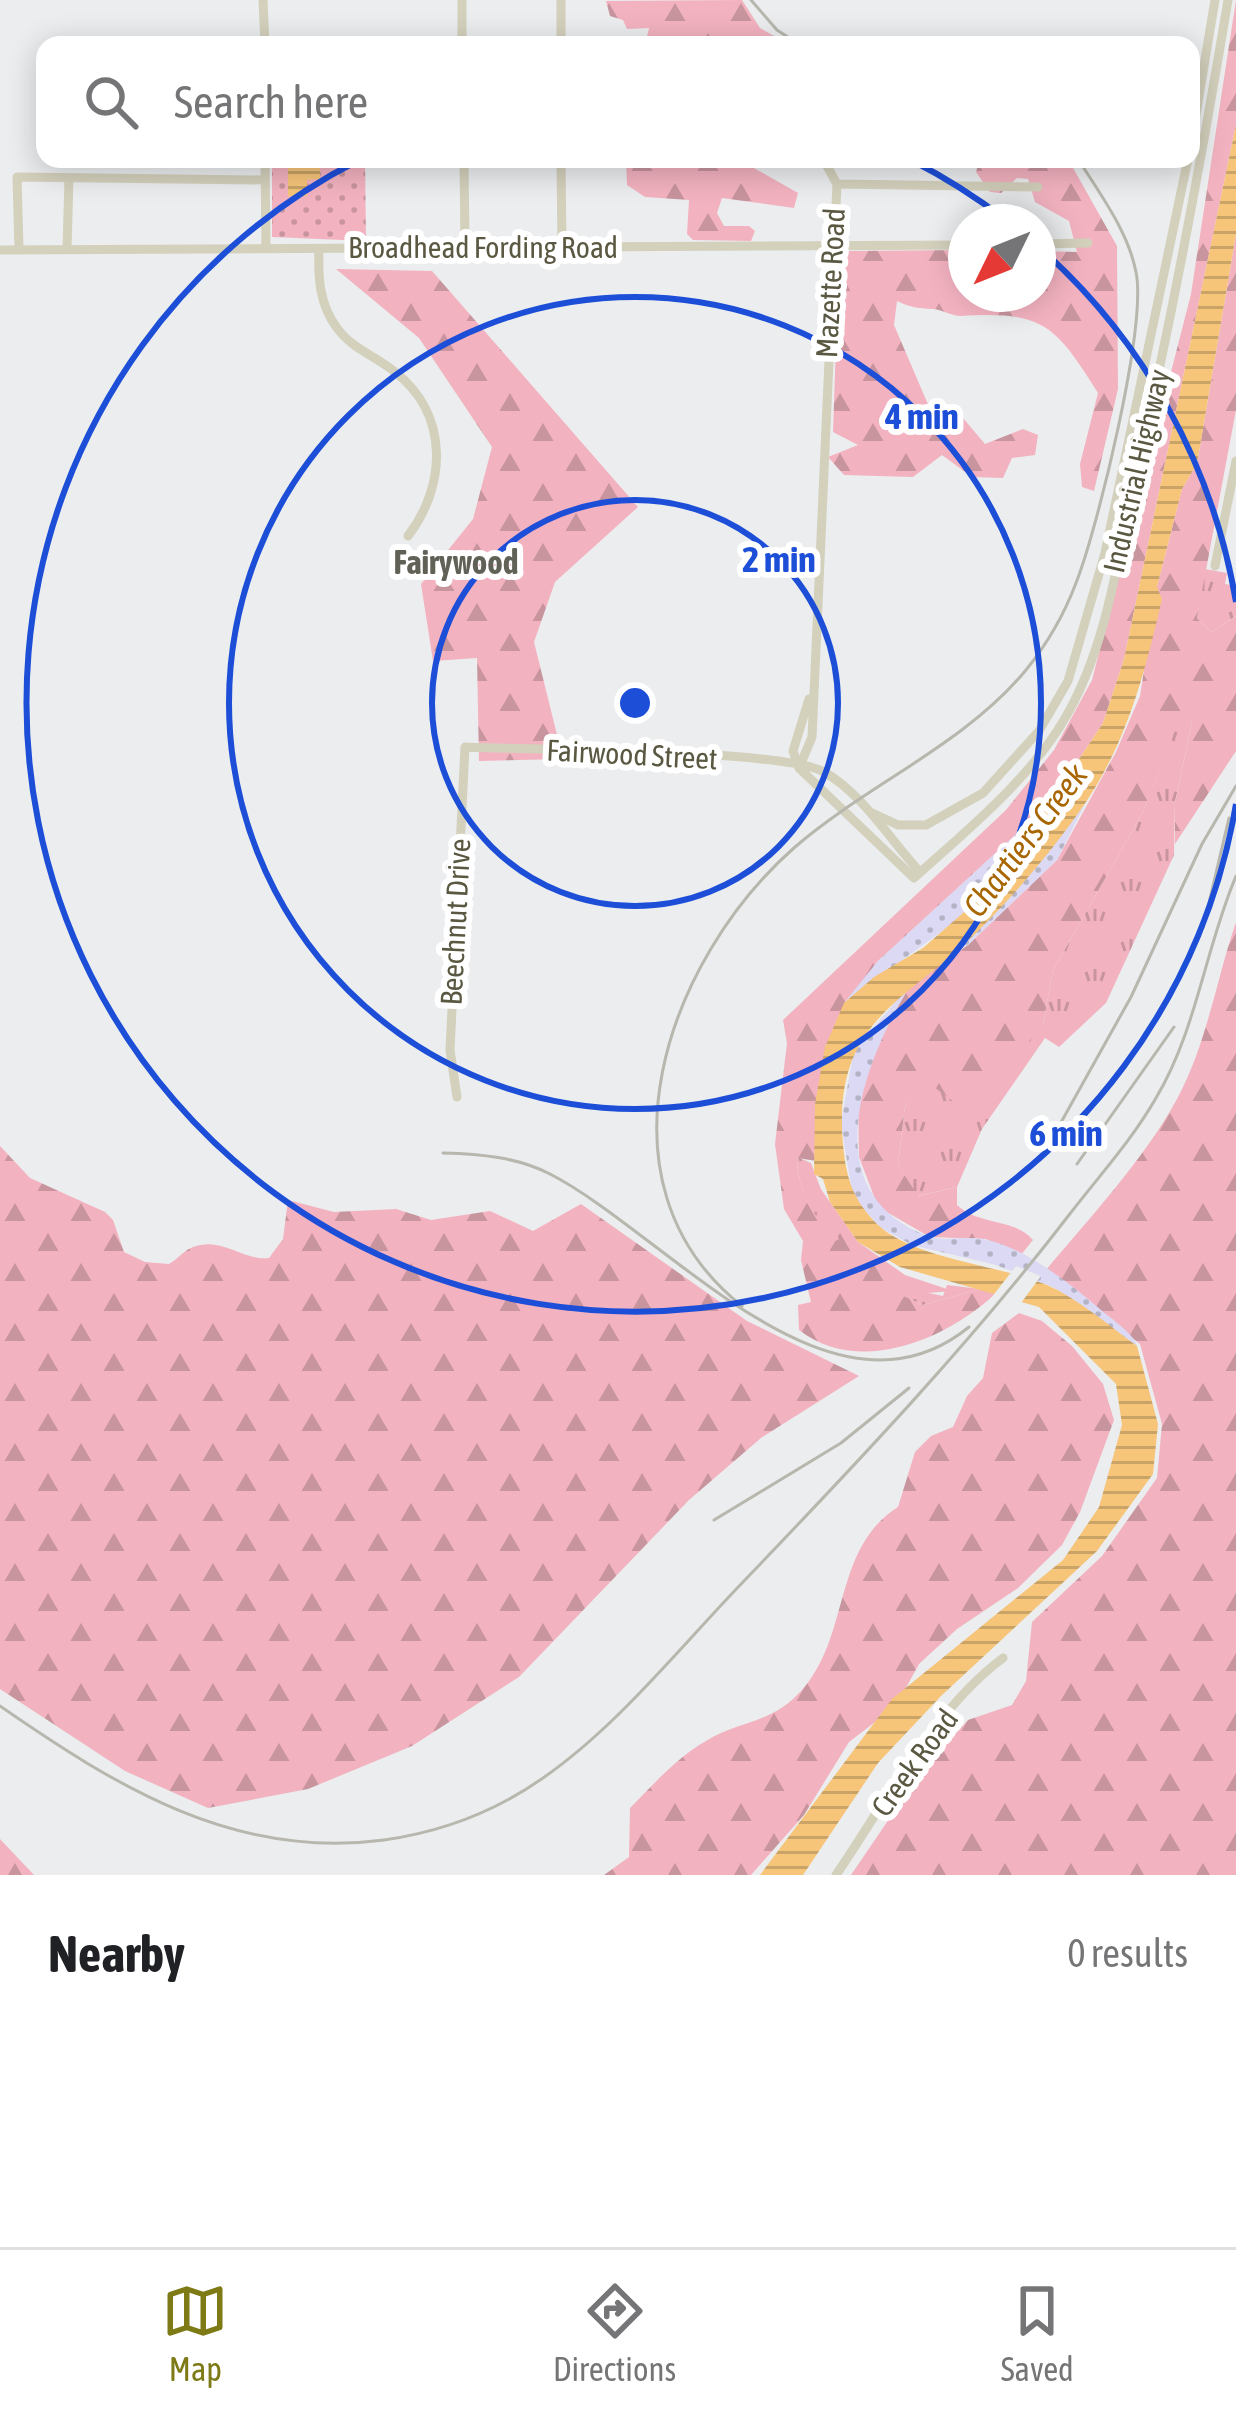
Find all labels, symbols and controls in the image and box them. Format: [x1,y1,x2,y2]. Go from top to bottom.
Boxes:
search box [36,36,1200,168]
icon: search [78,69,144,135]
text: Search here [174,76,368,128]
north arrow [948,204,1056,312]
street label: Mazette Road [809,207,851,359]
street label: Broadhead Fording Road [348,230,618,264]
street label: Industrial Highway [1096,366,1176,576]
text: 4 min [884,395,959,437]
text: 2 min [742,538,816,580]
district label: Fairywood [394,543,518,581]
centre of rings [614,682,656,724]
street label: Fairwood Street [546,733,718,775]
water label: Chartiers Creek [955,756,1095,924]
street label: Beechnut Drive [434,838,476,1006]
text: 6 min [1029,1112,1103,1154]
street label: Creek Road [864,1702,964,1823]
text: Nearby [48,1924,185,1983]
text: 0 results [1067,1931,1188,1975]
tab: Map [162,2278,228,2388]
tab: Directions [553,2278,676,2388]
tab: Saved [1001,2278,1074,2388]

